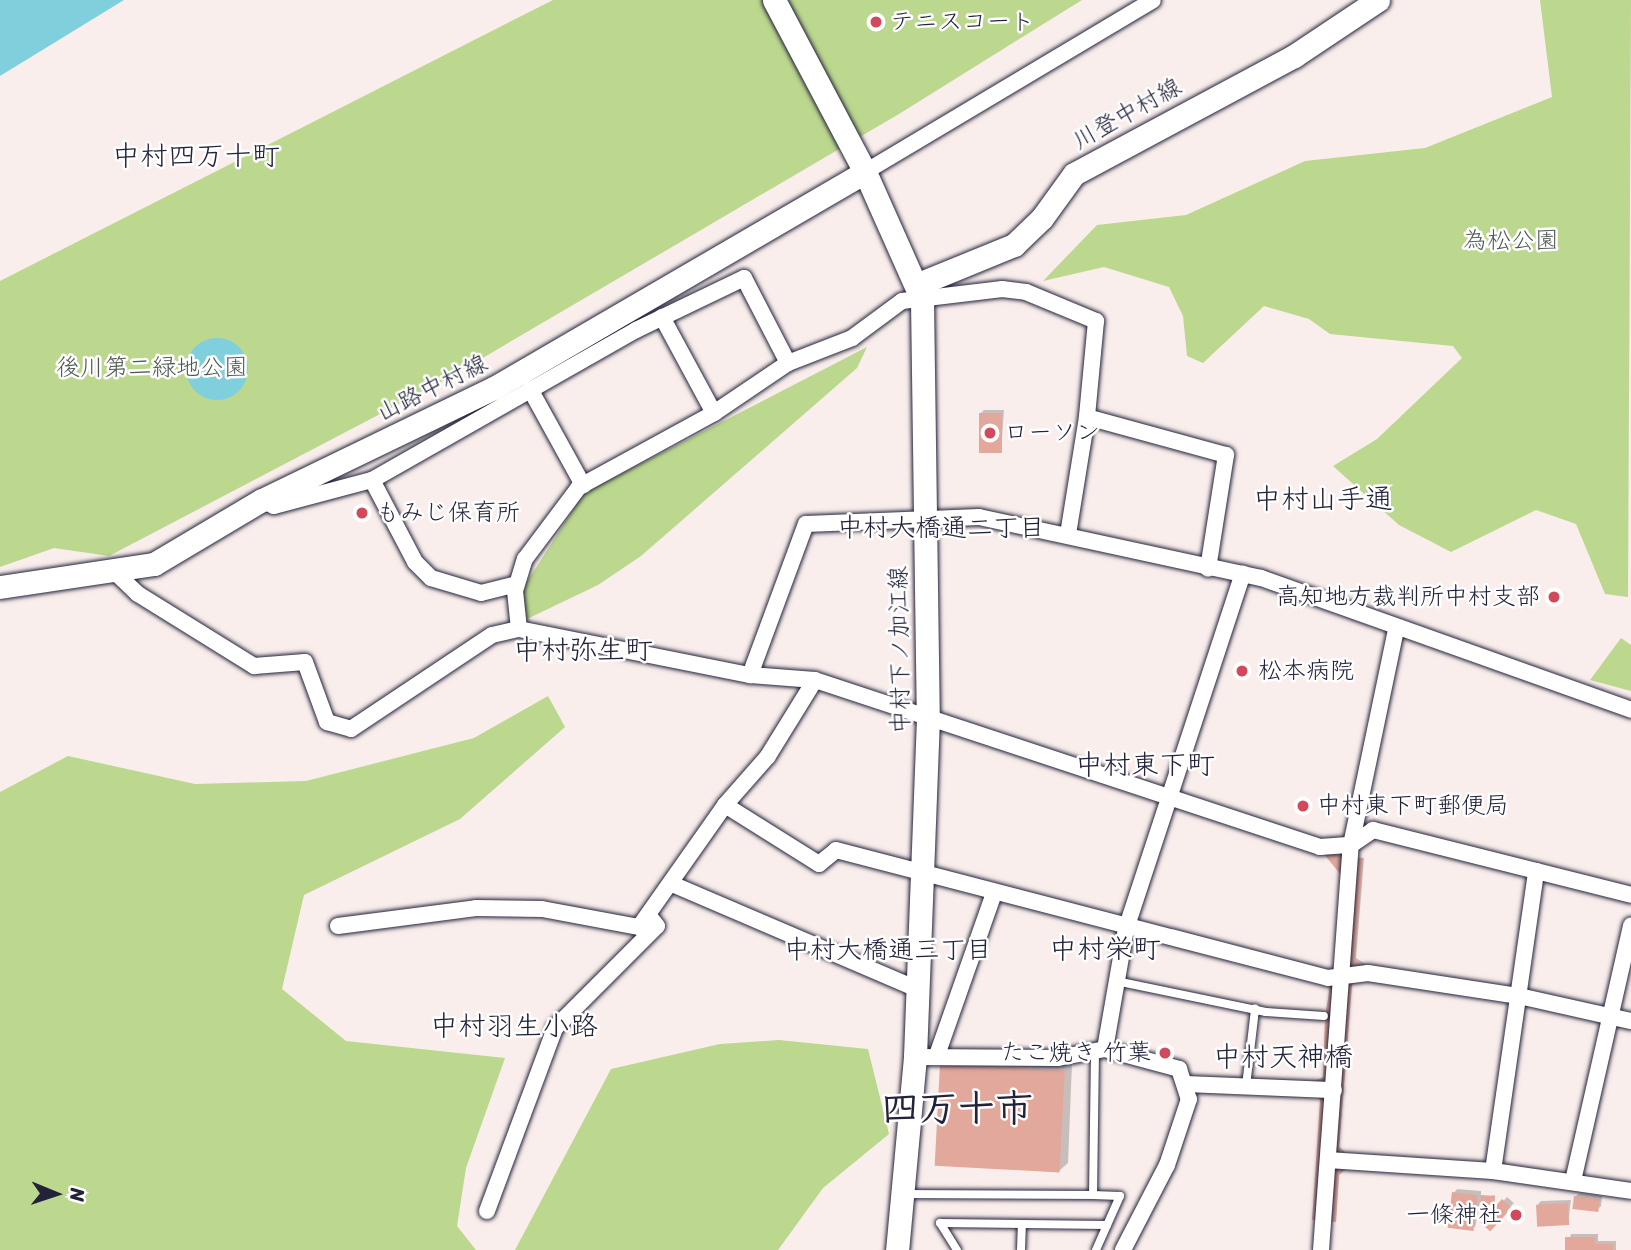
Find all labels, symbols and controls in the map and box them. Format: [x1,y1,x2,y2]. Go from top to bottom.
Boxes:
place label: テニスコート [890,8,1034,36]
marker: テニスコート [868,14,884,30]
street label: 川登中村線 [1068,72,1186,156]
district label: 中村四万十町 [112,139,280,173]
park label: 為松公園 [1463,227,1559,255]
street label: 山路中村線 [372,349,492,427]
park label: 後川第二緑地公園 [56,354,248,382]
place label: ローソン [1004,419,1100,447]
marker: ローソン [982,425,998,441]
district label: 中村山手通 [1253,482,1393,516]
place label: もみじ保育所 [376,499,520,527]
marker: もみじ保育所 [354,505,370,521]
district label: 中村大橋通二丁目 [837,512,1045,544]
street label: 中村下ノ加江線 [884,566,916,734]
place label: 高知地方裁判所中村支部 [1276,583,1540,611]
marker: 高知地方裁判所中村支部 [1546,589,1562,605]
district label: 中村弥生町 [513,633,653,667]
place label: 松本病院 [1258,657,1354,685]
marker: 松本病院 [1232,661,1252,681]
district label: 中村東下町 [1075,748,1215,782]
place label: 中村東下町郵便局 [1317,792,1509,820]
marker: 中村東下町郵便局 [1295,798,1311,814]
district label: 中村栄町 [1049,932,1161,966]
district label: 中村大橋通三丁目 [784,934,992,966]
district label: 中村羽生小路 [430,1009,598,1043]
place label: たこ焼き 竹葉 [1001,1039,1151,1067]
district label: 中村天神橋 [1213,1040,1353,1074]
marker: たこ焼き 竹葉 [1157,1045,1173,1061]
district label: 四万十市 [881,1086,1033,1132]
north arrow [21,1159,91,1229]
text: N [61,1188,94,1202]
place label: 一條神社 [1406,1201,1502,1229]
marker: 一條神社 [1508,1207,1524,1223]

